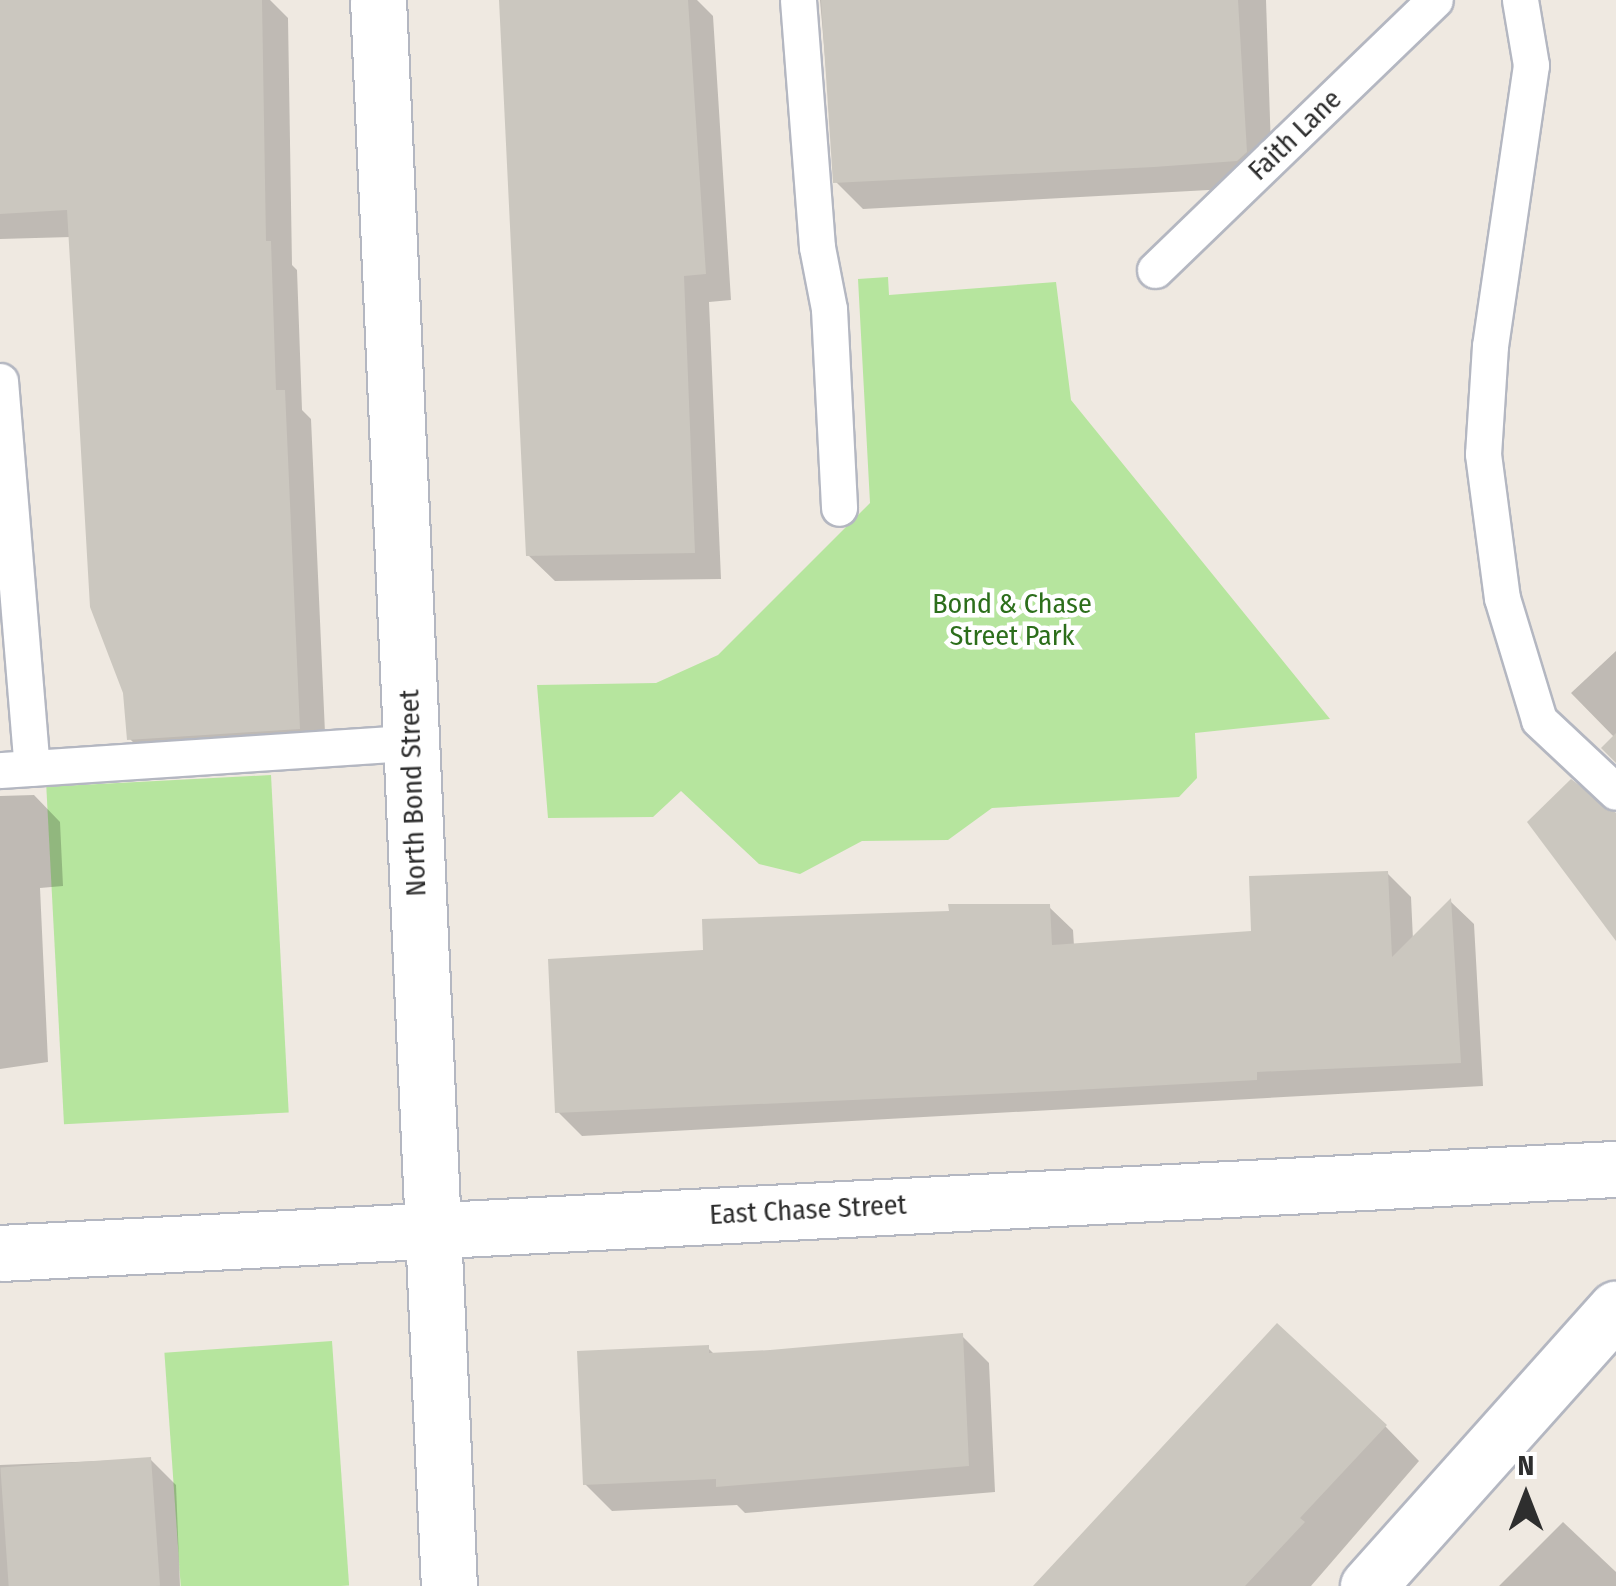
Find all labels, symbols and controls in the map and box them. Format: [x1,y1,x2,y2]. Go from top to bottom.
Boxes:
street label: Faith Lane [1241,82,1349,188]
park label: Bond & Chase Street Park [932,587,1092,653]
street label: North Bond Street [393,689,433,897]
street label: East Chase Street [709,1188,907,1232]
north arrow [1476,1446,1576,1546]
text: N [1518,1449,1534,1482]

